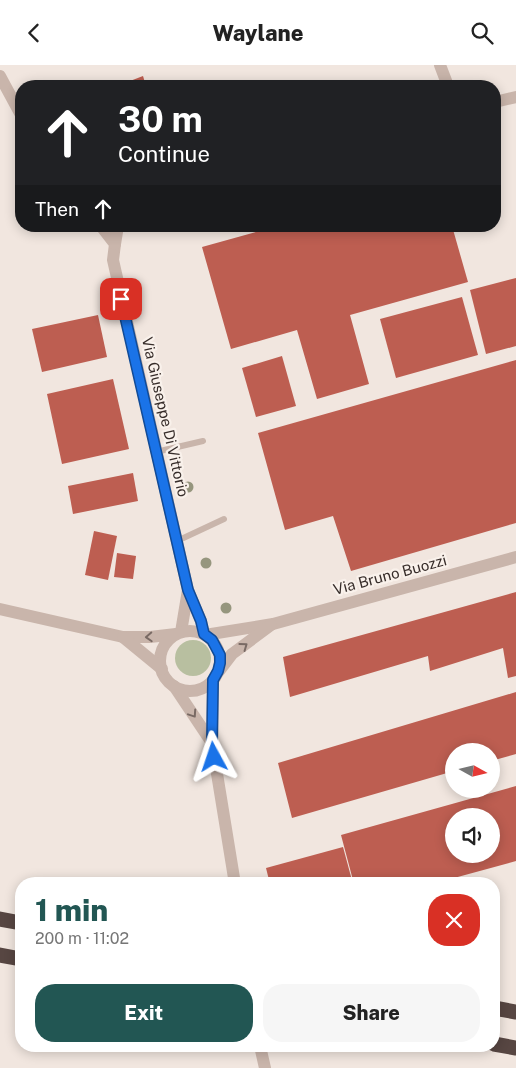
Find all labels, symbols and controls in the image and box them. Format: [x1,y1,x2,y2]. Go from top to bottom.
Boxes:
icon: back [20,19,48,47]
icon: search [468,19,496,47]
text: Waylane [212,20,304,46]
text: 30 m [118,99,203,140]
icon: ahead [35,100,100,165]
text: Continue [118,141,210,167]
icon: ahead [89,195,117,223]
text: Then [35,198,79,220]
pin [100,278,142,320]
icon: arrive [107,285,135,313]
street label: Via Giuseppe Di Vittorio [139,335,192,499]
street label: Via Bruno Buozzi [331,551,448,598]
one-way arrow [145,631,153,642]
one-way arrow [238,643,247,651]
one-way arrow [187,709,196,718]
position arrow [187,730,239,782]
north arrow [445,743,500,797]
map controls [445,743,500,863]
button: sound [445,808,500,863]
text: 1 min [35,892,108,928]
button: close [428,894,480,946]
text: 200 m · 11:02 [35,929,129,948]
button: Exit [35,984,253,1042]
button: Share [263,984,480,1042]

